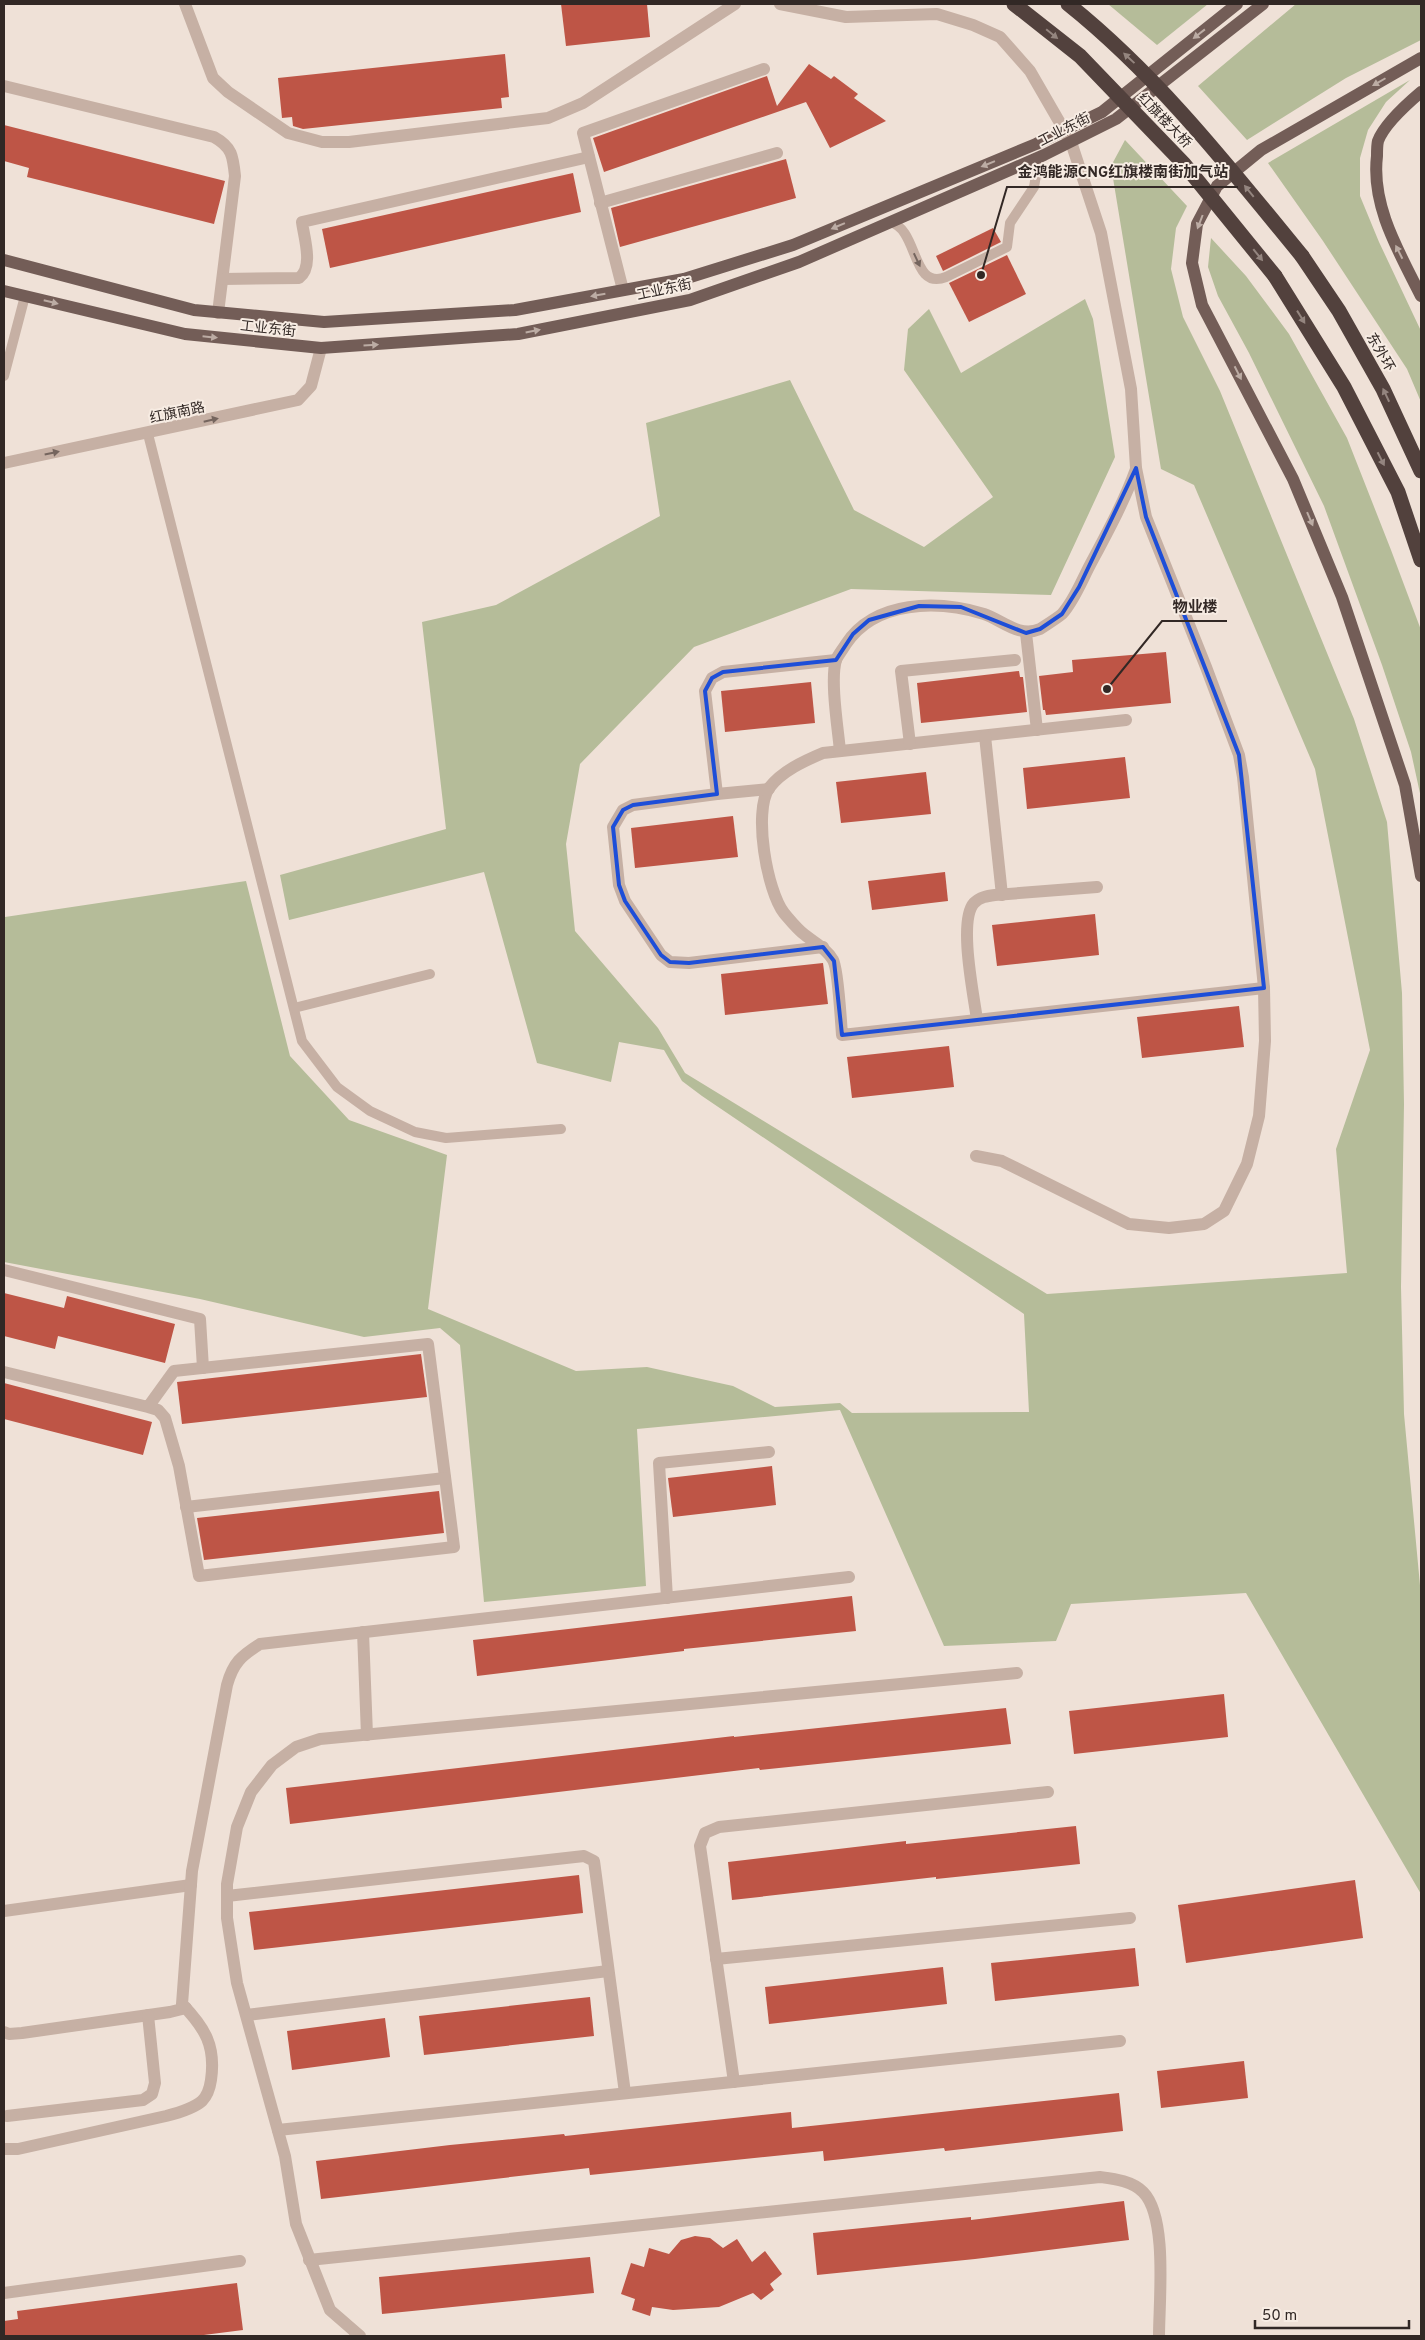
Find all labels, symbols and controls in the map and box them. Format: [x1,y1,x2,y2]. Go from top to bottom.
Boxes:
one-way arrow [1045,29,1058,40]
one-way arrow [1193,29,1206,40]
one-way arrow [1123,52,1135,64]
one-way arrow [1372,78,1386,87]
street label: 红旗楼大桥 [1133,90,1194,152]
street label: 工业东街 [1036,110,1093,151]
callout: 金鸿能源CNG红旗楼南街加气站 [1007,157,1238,187]
one-way arrow [980,161,995,168]
text: 金鸿能源CNG红旗楼南街加气站 [1018,163,1228,183]
one-way arrow [1244,185,1255,198]
one-way arrow [1196,215,1204,230]
one-way arrow [831,223,845,231]
one-way arrow [1395,245,1403,259]
one-way arrow [1252,248,1263,261]
one-way arrow [914,253,922,267]
street label: 工业东街 [635,276,693,305]
one-way arrow [590,291,606,299]
one-way arrow [44,298,59,306]
one-way arrow [1296,311,1306,324]
street label: 工业东街 [239,318,297,341]
one-way arrow [526,327,541,335]
street label: 东外环 [1362,330,1398,375]
one-way arrow [202,333,218,341]
one-way arrow [364,340,380,348]
one-way arrow [1234,366,1242,380]
one-way arrow [1382,388,1390,402]
street label: 红旗南路 [148,399,206,428]
one-way arrow [203,416,218,424]
one-way arrow [44,449,60,457]
one-way arrow [1377,451,1385,466]
one-way arrow [1306,512,1314,526]
callout: 物业楼 [1162,591,1227,621]
text: 物业楼 [1172,599,1218,618]
scale bar [1255,2298,1409,2330]
text: 50 m [1262,2307,1297,2326]

